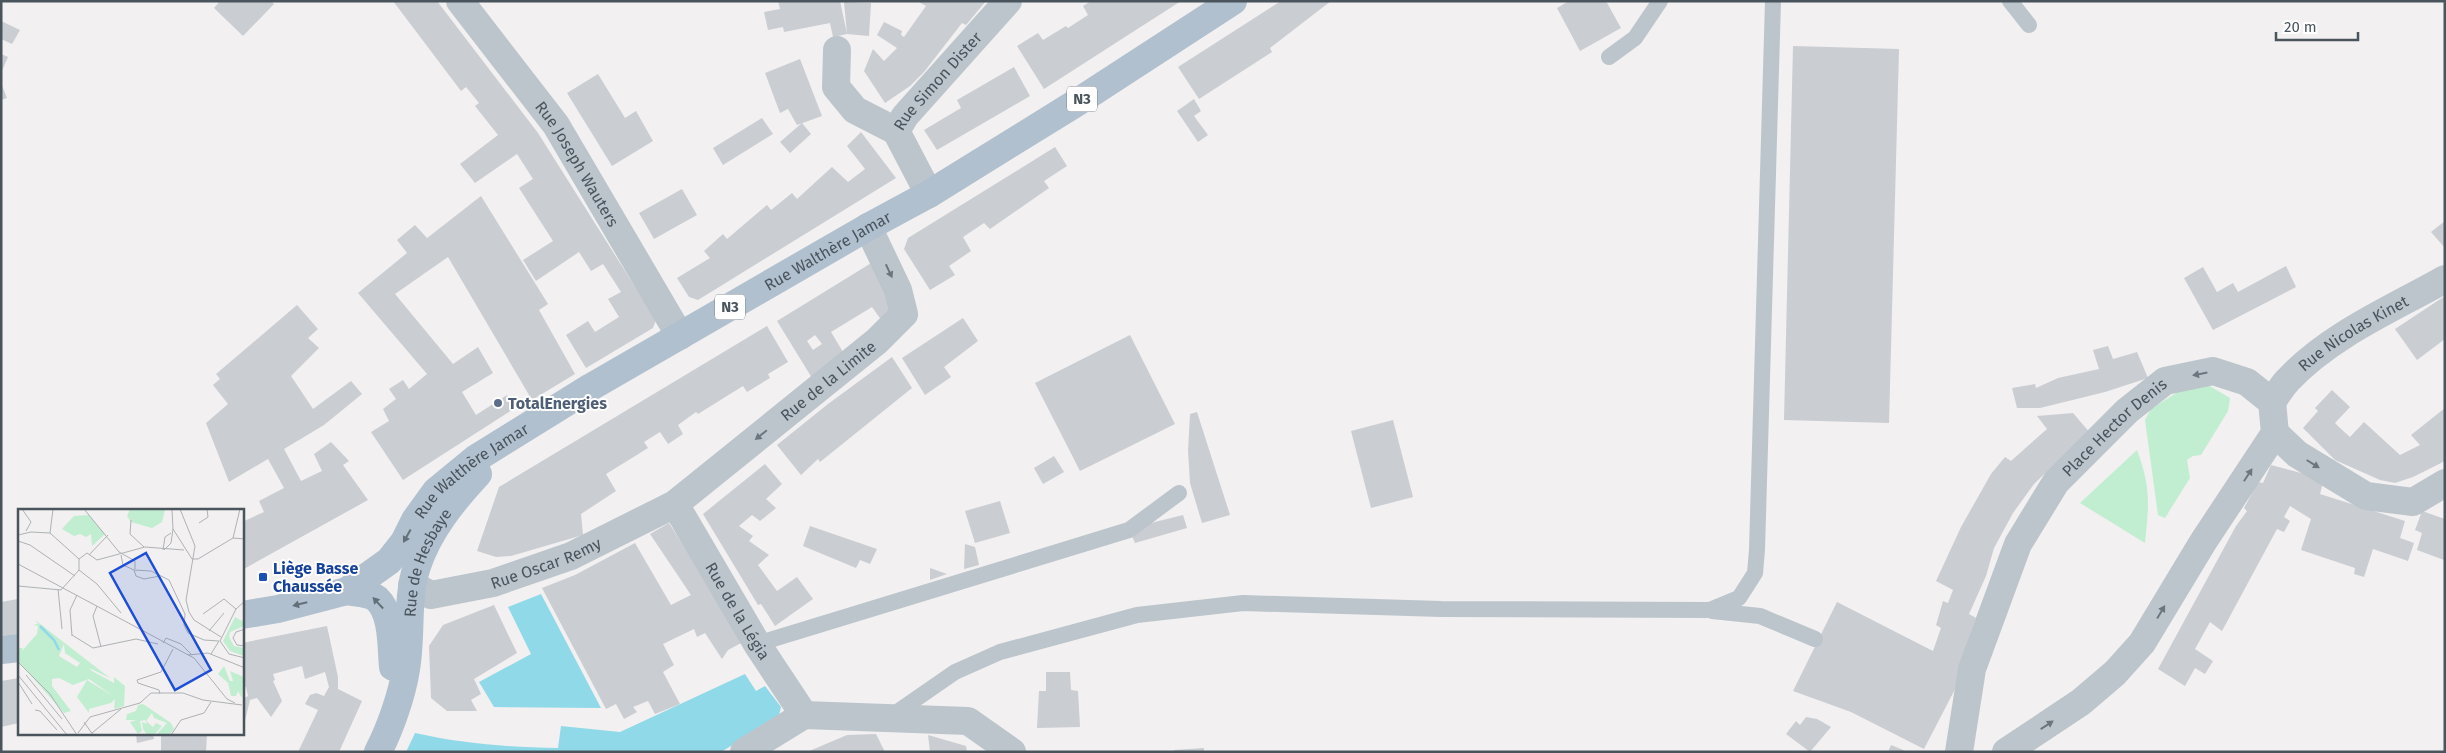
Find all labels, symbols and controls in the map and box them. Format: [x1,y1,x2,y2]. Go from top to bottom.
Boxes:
scale bar [2276,10,2358,42]
text: 20 m [2284,18,2317,36]
street label: Rue Simon Dister [890,28,986,134]
road number: N3 [1067,86,1097,112]
street label: Rue Joseph Wauters [531,97,623,230]
street label: Rue Walthère Jamar [761,207,895,295]
one-way arrow [885,264,893,278]
street label: Rue Nicolas Kinet [2294,292,2412,375]
road number: N3 [715,294,745,320]
street label: Rue de la Limite [777,337,880,425]
one-way arrow [2192,370,2207,378]
street label: Place Hector Denis [2058,374,2171,480]
place label: TotalEnergies [508,394,607,413]
marker: TotalEnergies [492,397,504,409]
street label: Rue Walthère Jamar [410,419,533,522]
one-way arrow [755,429,768,440]
one-way arrow [2306,459,2319,468]
one-way arrow [2243,468,2252,481]
street label: Rue de Hesbaye [401,504,456,618]
inset map [18,509,244,736]
one-way arrow [403,529,411,544]
street label: Rue Oscar Remy [488,533,604,593]
place label: Liège Basse Chaussée [273,559,358,596]
street label: Rue de la Légia [701,559,774,663]
marker: Liège Basse Chaussée [257,571,269,583]
one-way arrow [372,597,383,609]
one-way arrow [292,600,307,608]
one-way arrow [2156,605,2165,618]
one-way arrow [2040,720,2053,730]

